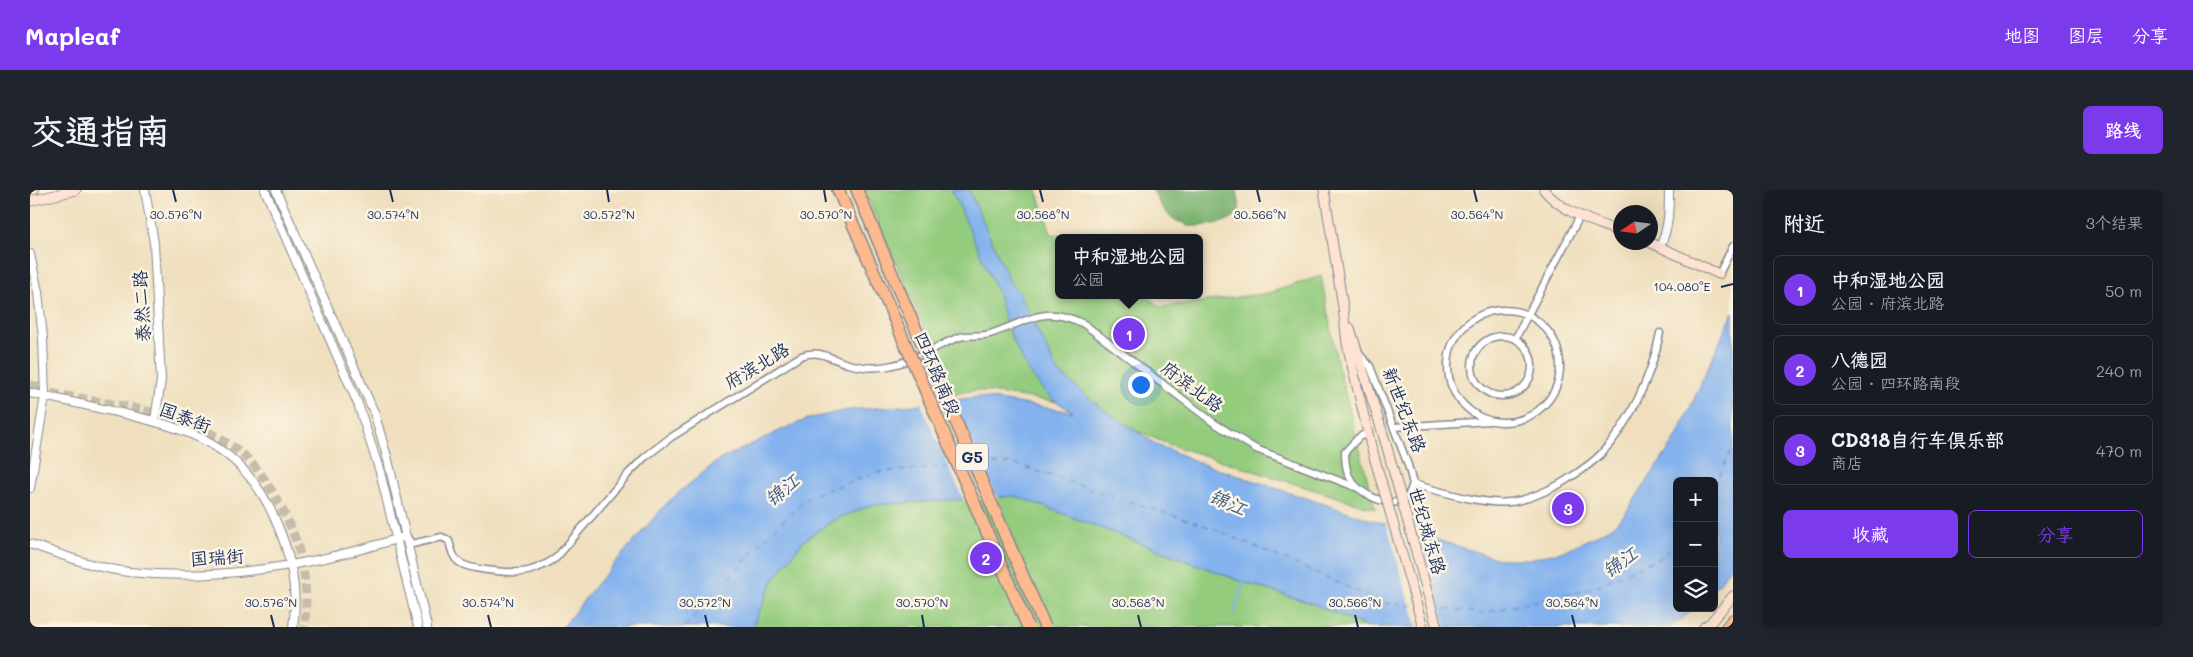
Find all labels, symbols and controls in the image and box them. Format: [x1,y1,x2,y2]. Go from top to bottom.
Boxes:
text: Mapleaf [25,20,120,51]
text: 地图 [2004,23,2040,47]
text: 图层 [2068,23,2104,47]
text: 分享 [2132,23,2168,47]
button: 路线 [2083,106,2163,154]
text: 交通指南 [30,107,170,153]
north arrow [1613,205,1658,250]
text: 30.576°N [150,206,202,222]
text: 30.574°N [367,206,419,222]
text: 30.572°N [583,206,635,222]
text: 30.570°N [800,206,852,222]
text: 30.568°N [1017,206,1069,222]
text: 30.566°N [1234,206,1286,222]
text: 30.564°N [1451,206,1503,222]
text: 附近 [1783,209,1825,236]
text: 3个结果 [2086,212,2143,233]
popup [1055,234,1203,299]
text: 中和湿地公园 [1072,243,1186,268]
text: 中和湿地公园 [1831,267,1945,292]
text: 公园 [1072,268,1104,289]
street label: 泰然二路 [127,269,155,343]
text: 104.080°E [1654,278,1711,294]
text: 1 [1796,280,1804,301]
text: 50 m [2105,280,2142,301]
text: 公园 · 府滨北路 [1831,292,1944,313]
pin: 1 [1113,315,1145,353]
street label: 四环路南段 [909,327,967,420]
street label: 府滨北路 [719,336,794,394]
text: 八德园 [1831,347,1888,372]
street label: 府滨北路 [1157,355,1229,417]
text: 2 [1796,360,1804,381]
text: 240 m [2096,360,2142,381]
street label: 新世纪东路 [1378,363,1432,456]
your location [1128,372,1154,398]
text: 公园 · 四环路南段 [1831,372,1960,393]
street label: 国泰街 [156,396,215,438]
text: CD318自行车俱乐部 [1831,427,2004,452]
text: 3 [1795,440,1805,461]
text: 470 m [2096,440,2142,461]
road number: G5 [956,443,988,470]
text: 商店 [1831,452,1863,473]
water label: 锦江 [759,467,805,511]
map controls [1673,477,1718,612]
button: + [1673,477,1718,522]
water label: 锦江 [1206,482,1252,521]
street label: 世纪城东路 [1404,484,1452,577]
pin: 3 [1552,489,1584,527]
button: 收藏 [1783,510,1958,558]
button: 分享 [1968,510,2143,558]
button: − [1673,522,1718,567]
pin: 2 [970,539,1002,577]
water label: 锦江 [1597,540,1643,583]
street label: 国瑞街 [189,543,245,571]
button: layers [1673,567,1718,612]
text: 30.576°N [245,594,297,610]
text: 30.574°N [462,594,514,610]
text: 30.572°N [679,594,731,610]
text: 30.570°N [896,594,948,610]
text: 30.568°N [1112,594,1164,610]
text: 30.566°N [1329,594,1381,610]
text: 30.564°N [1546,594,1598,610]

